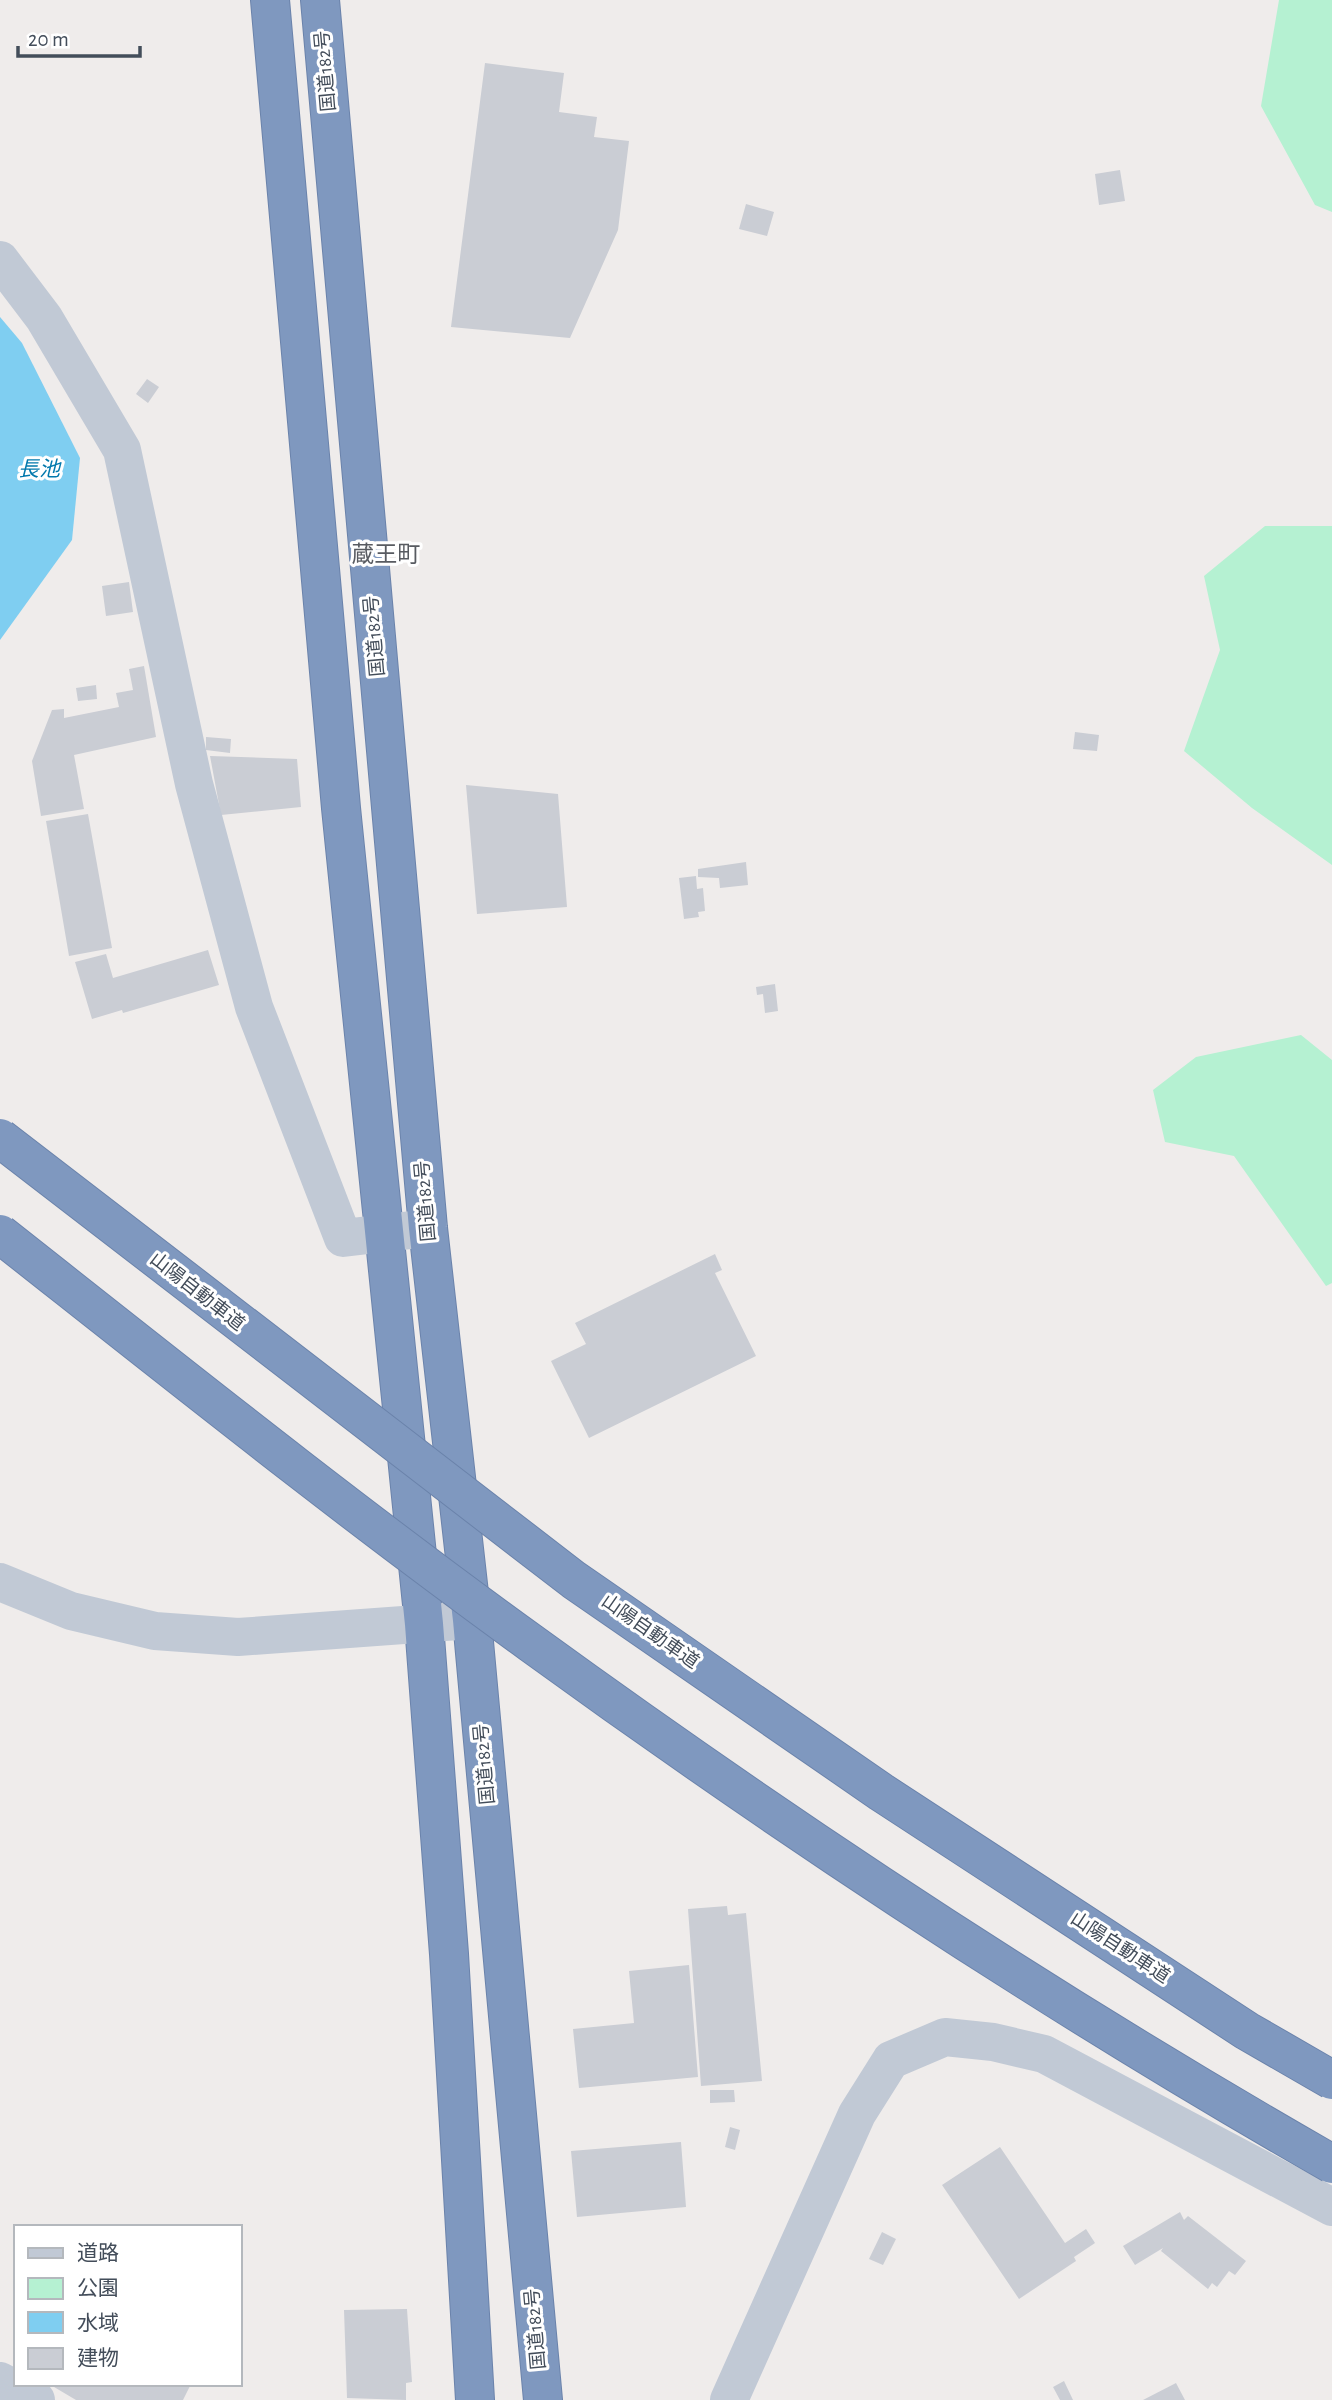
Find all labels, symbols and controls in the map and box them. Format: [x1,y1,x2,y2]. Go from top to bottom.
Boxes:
scale bar [18,14,140,58]
text: 20 m [28,29,69,50]
street label: 国道182号 [312,30,339,112]
water label: 長池 [18,458,62,480]
district label: 蔵王町 [352,542,421,567]
street label: 国道182号 [361,595,388,677]
street label: 国道182号 [412,1160,439,1242]
street label: 山陽自動車道 [146,1249,248,1335]
street label: 山陽自動車道 [598,1591,703,1672]
street label: 国道182号 [471,1723,498,1805]
street label: 山陽自動車道 [1067,1908,1174,1987]
legend [14,2225,242,2386]
text: 道路 [77,2242,119,2264]
text: 公園 [77,2278,119,2299]
street label: 国道182号 [522,2288,549,2370]
text: 水域 [77,2312,119,2334]
text: 建物 [77,2347,119,2369]

